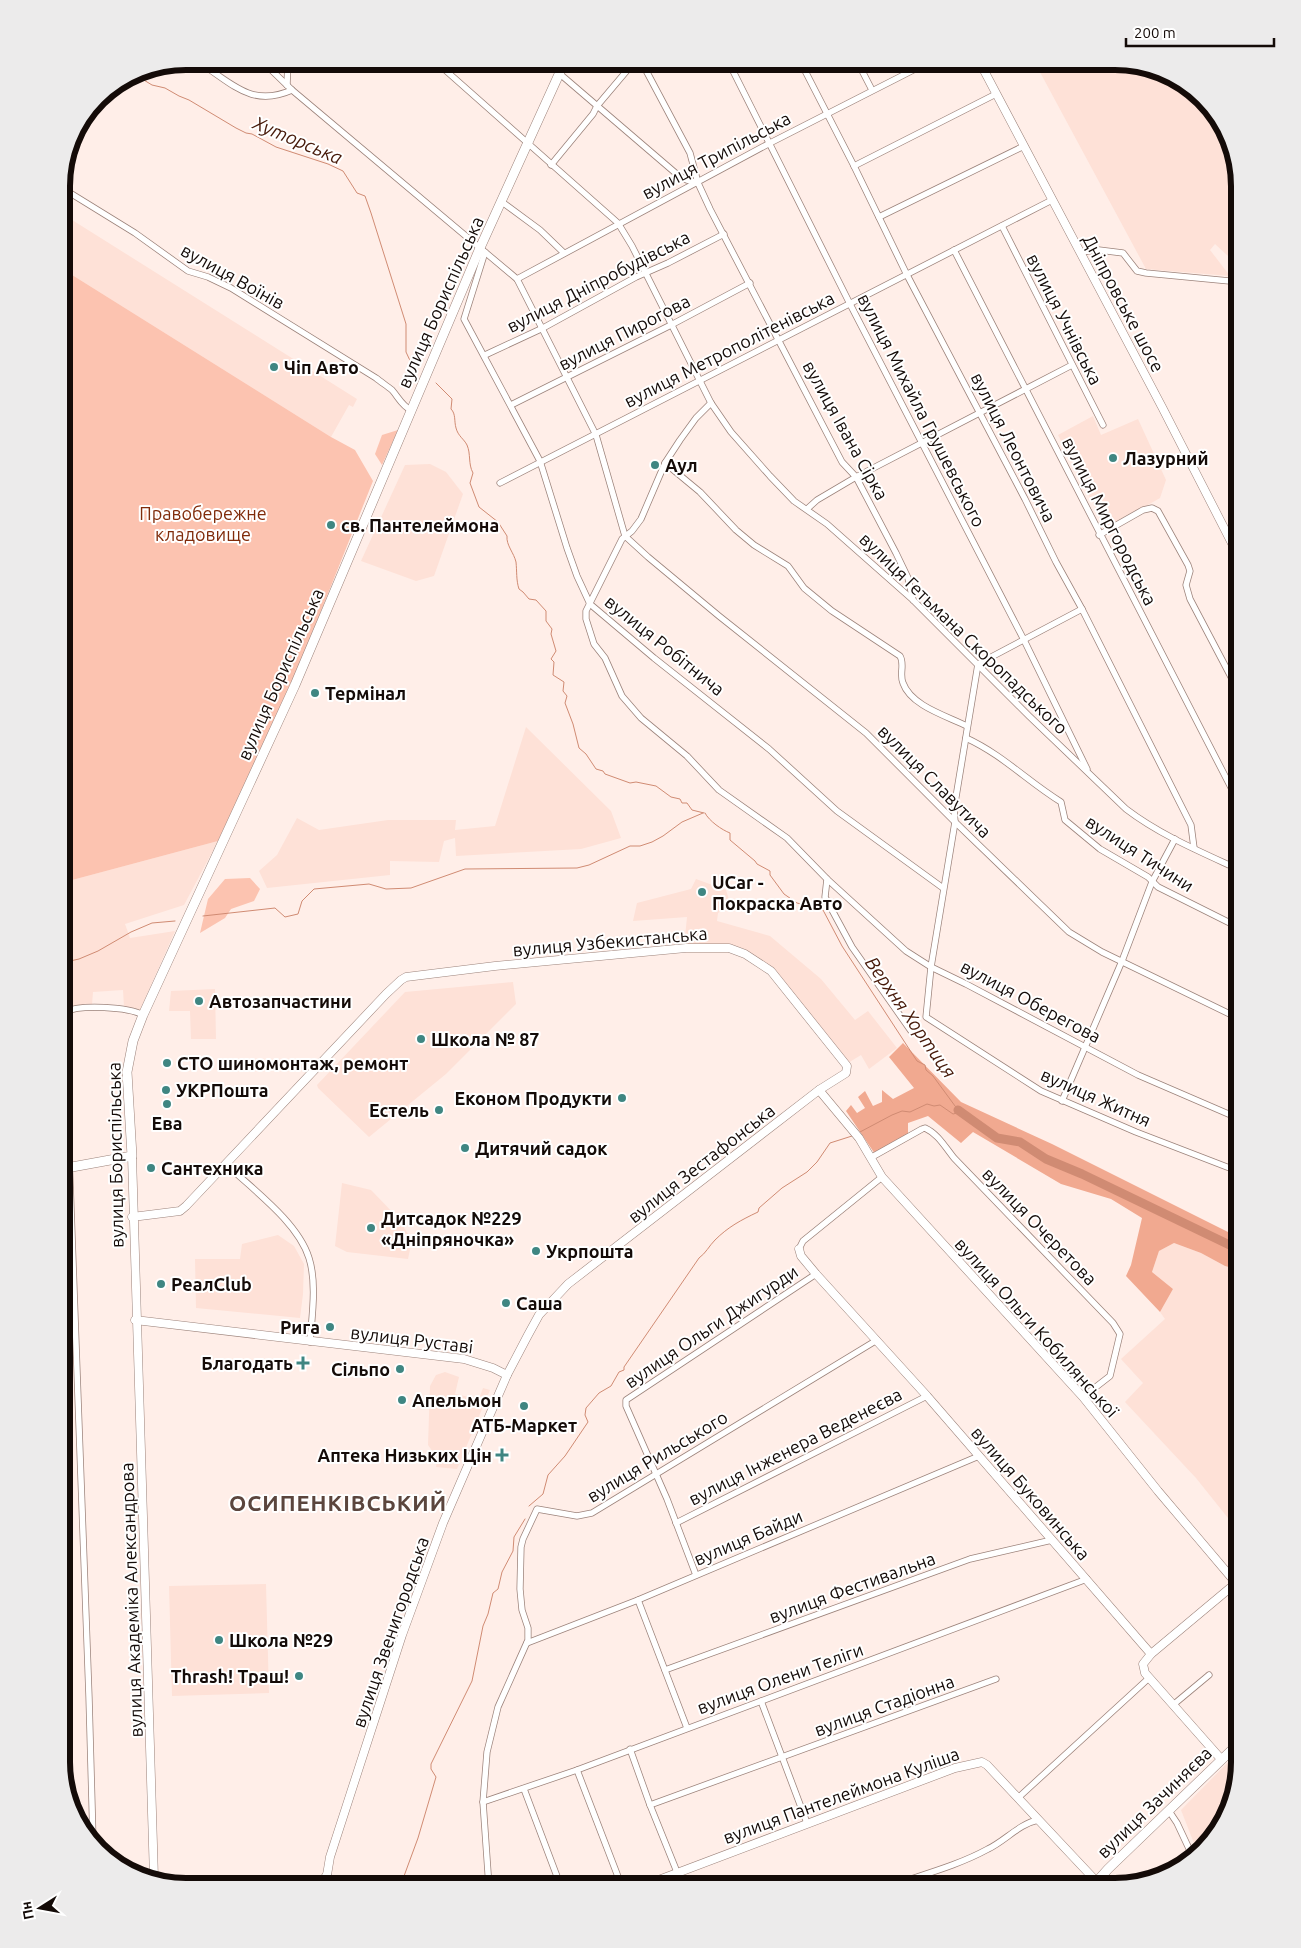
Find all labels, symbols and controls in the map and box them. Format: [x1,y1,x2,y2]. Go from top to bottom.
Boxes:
scale bar [1126,15,1274,47]
text: 200 m [1134,24,1176,41]
street label: вулиця Трипільська [638,107,794,203]
water label: Хуторська [249,111,346,169]
street label: вулиця Бориспільська [393,213,487,391]
street label: вулиця Дніпробудівська [503,226,693,336]
street label: Дніпровське шосе [1079,231,1169,375]
street label: вулиця Воїнів [178,239,288,313]
street label: вулиця Учнівська [1023,250,1107,388]
street label: вулиця Метрополітенівська [621,287,837,411]
street label: вулиця Пирогова [555,290,693,374]
street label: вулиця Михайла Грушевського [854,290,990,530]
place label: Чіп Авто [284,357,359,377]
street label: вулиця Івана Сірка [799,357,893,503]
marker: Чіп Авто [268,361,280,373]
street label: вулиця Леонтовича [968,369,1060,525]
street label: вулиця Миргородська [1059,434,1161,608]
place label: Лазурний [1123,448,1208,468]
marker: Лазурний [1107,452,1119,464]
place label: Аул [665,455,698,475]
marker: Аул [649,459,661,471]
park label: Правобережне кладовище [139,503,267,544]
place label: св. Пантелеймона [341,515,499,535]
marker: св. Пантелеймона [325,519,337,531]
street label: вулиця Гетьмана Скоропадського [856,528,1072,738]
street label: вулиця Бориспільська [233,585,327,763]
street label: вулиця Робітнича [601,591,729,699]
place label: Термінал [325,683,406,703]
marker: Термінал [309,687,321,699]
street label: вулиця Славутича [874,720,996,842]
street label: вулиця Тичини [1082,811,1198,895]
place label: UCar - Покраска Авто [712,872,843,913]
marker: UCar - Покраска Авто [696,886,708,898]
street label: вулиця Узбекистанська [512,923,708,959]
water label: Верхня Хортиця [861,952,961,1082]
street label: вулиця Оберегова [958,956,1104,1046]
place label: Автозапчастини [209,991,352,1011]
marker: Автозапчастини [193,995,205,1007]
place label: Школа № 87 [431,1029,539,1049]
marker: Школа № 87 [415,1033,427,1045]
place label: СТО шиномонтаж, ремонт [177,1053,408,1073]
marker: СТО шиномонтаж, ремонт [161,1057,173,1069]
street label: вулиця Бориспільська [103,1062,127,1248]
street label: вулиця Житня [1038,1064,1154,1130]
place label: УКРПошта [176,1080,269,1100]
marker: УКРПошта [160,1084,172,1096]
place label: Економ Продукти [455,1088,612,1108]
marker: Економ Продукти [616,1092,628,1104]
marker: Ева [161,1098,173,1110]
place label: Естель [369,1100,429,1120]
street label: вулиця Зестафонська [624,1100,778,1226]
marker: Естель [433,1104,445,1116]
place label: Ева [151,1113,183,1133]
place label: Дитячий садок [475,1138,608,1158]
marker: Дитячий садок [459,1142,471,1154]
place label: Сантехника [161,1158,264,1178]
marker: Сантехника [145,1162,157,1174]
street label: вулиця Очеретова [979,1163,1101,1289]
place label: Дитсадок №229 «Дніпряночка» [381,1208,522,1249]
marker: Дитсадок №229 «Дніпряночка» [365,1222,377,1234]
street label: вулиця Ольги Кобилянської [951,1233,1123,1421]
place label: Укрпошта [546,1241,634,1261]
marker: Укрпошта [530,1245,542,1257]
street label: вулиця Ольги Джигурди [621,1261,801,1391]
place label: РеалClub [171,1274,252,1294]
marker: РеалClub [155,1278,167,1290]
place label: Саша [516,1293,562,1313]
marker: Саша [500,1297,512,1309]
place label: Рига [280,1317,320,1337]
marker: Рига [324,1321,336,1333]
street label: вулиця Руставі [349,1322,475,1356]
place label: Благодать [201,1353,293,1373]
marker: Благодать [297,1357,309,1369]
place label: Сільпо [331,1359,390,1379]
marker: Сільпо [394,1363,406,1375]
street label: вулиця Інженера Веденеєва [685,1383,905,1509]
place label: Апельмон [412,1390,502,1410]
marker: Апельмон [396,1394,408,1406]
marker: АТБ-Маркет [518,1400,530,1412]
street label: вулиця Рильського [583,1406,731,1506]
place label: АТБ-Маркет [471,1415,577,1435]
street label: вулиця Буковинська [968,1422,1094,1564]
place label: Аптека Низьких Цін [318,1445,492,1465]
marker: Аптека Низьких Цін [496,1449,508,1461]
street label: вулиця Академіка Александрова [116,1462,146,1738]
district label: ОСИПЕНКІВСЬКИЙ [229,1490,447,1515]
street label: вулиця Байди [691,1505,805,1569]
street label: вулиця Звенигородська [348,1534,432,1730]
street label: вулиця Фестивальна [766,1548,938,1626]
place label: Школа №29 [229,1630,333,1650]
marker: Школа №29 [213,1634,225,1646]
street label: вулиця Олени Теліги [694,1639,866,1717]
place label: Thrash! Траш! [171,1666,289,1686]
marker: Thrash! Траш! [293,1670,305,1682]
street label: вулиця Стадіонна [811,1670,957,1740]
street label: вулиця Зачиняєва [1093,1742,1215,1862]
street label: вулиця Пантелеймона Куліша [720,1743,962,1847]
north arrow [15,1883,65,1933]
text: Пн [18,1900,37,1921]

